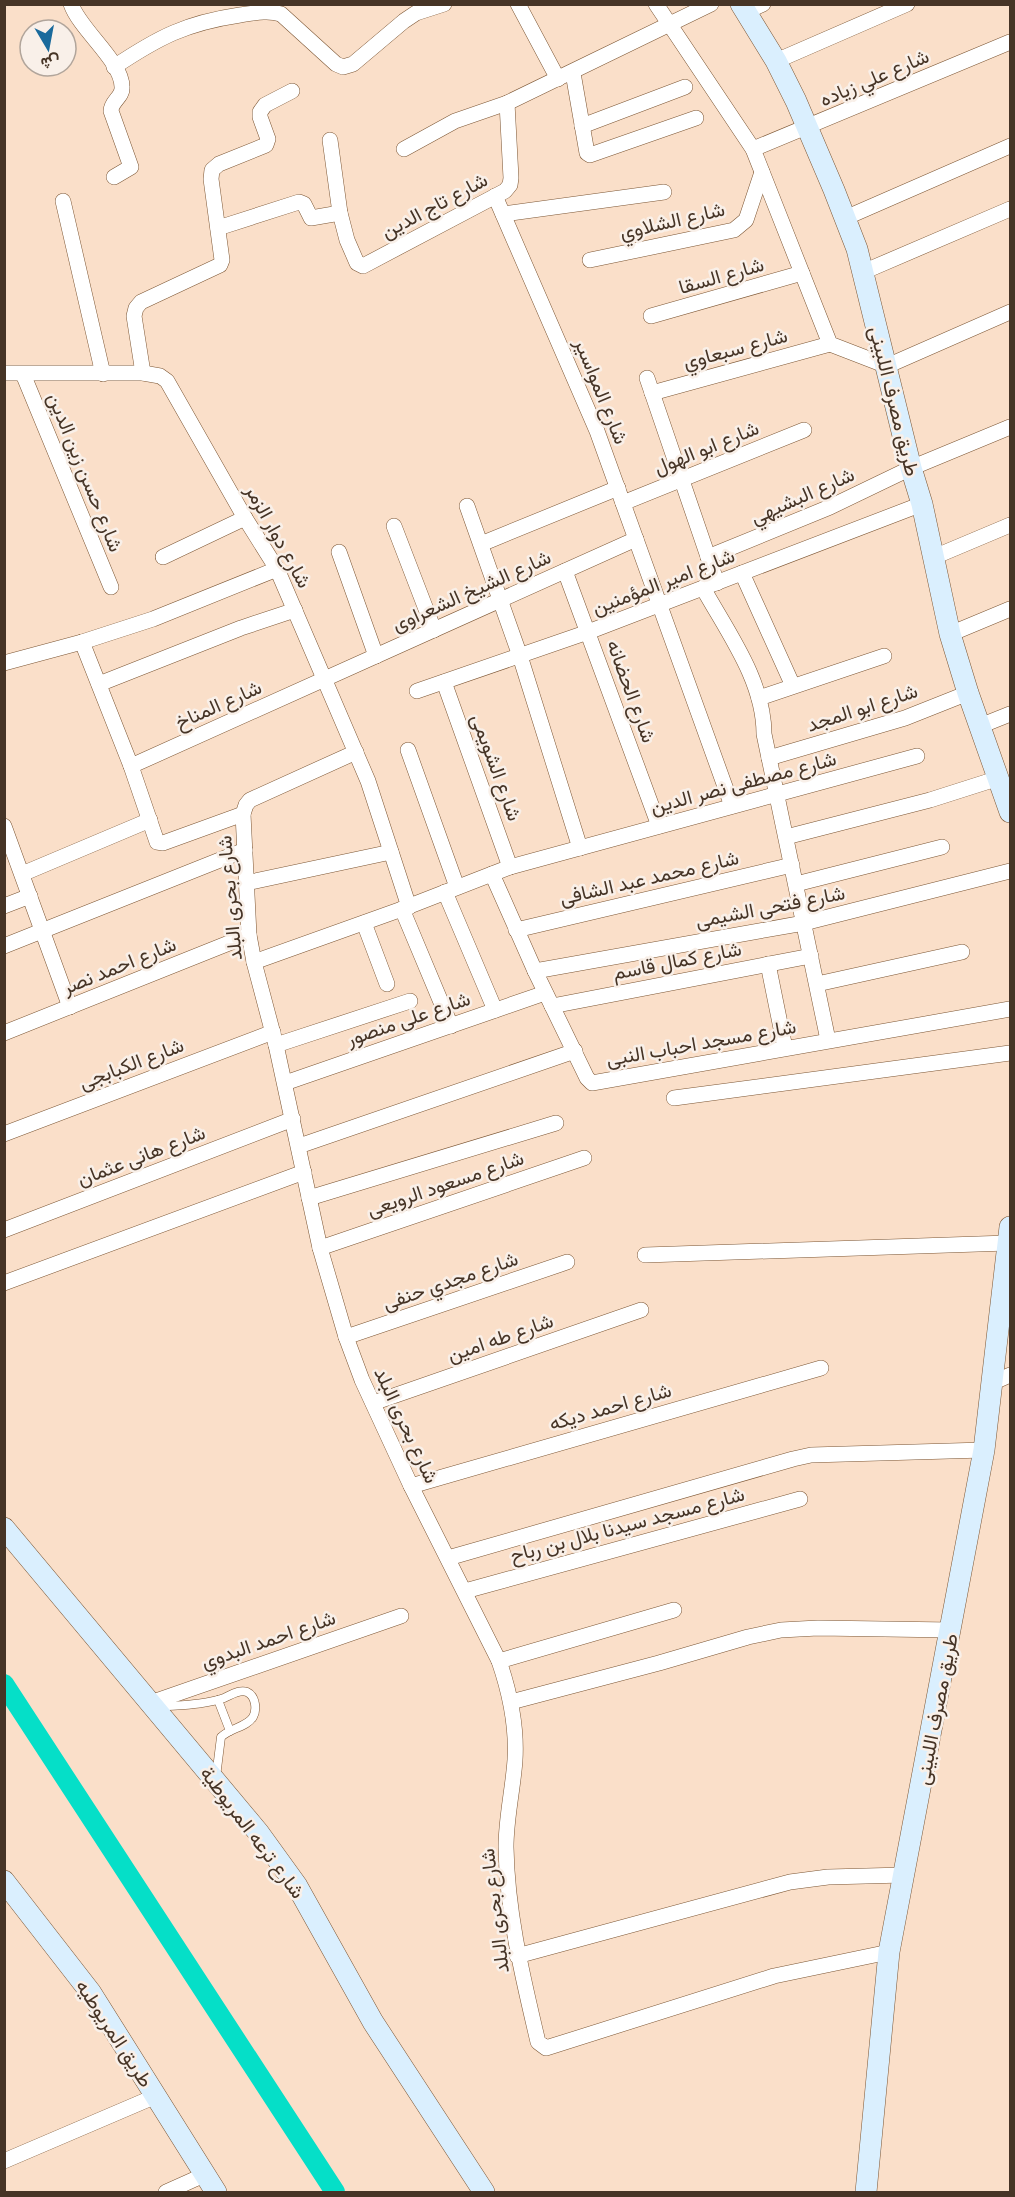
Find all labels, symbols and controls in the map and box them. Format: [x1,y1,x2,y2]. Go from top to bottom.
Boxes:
north arrow [18,18,78,78]
street label: شارع علي زياده [815,42,934,116]
text: ش [39,51,62,74]
street label: شارع تاج الدين [376,166,493,245]
street label: شارع الشلاوي [617,195,728,249]
street label: شارع السقا [675,250,767,301]
street label: شارع سبعاوي [680,321,791,379]
street label: طريق مصرف اللبينى [863,323,927,479]
street label: شارع المواسير [567,333,635,448]
street label: شارع حسن زين الدين [41,388,130,556]
street label: شارع ابو الهول [649,414,763,481]
street label: شارع البشيهي [746,460,860,534]
street label: شارع دوار الزمر [238,479,319,593]
street label: شارع امير المؤمنين [588,541,739,622]
street label: شارع الشيخ الشعراوى [387,543,555,638]
street label: شارع الحضانه [600,636,663,746]
street label: شارع المناخ [170,673,266,736]
street label: شارع ابو المجد [803,676,921,739]
street label: شارع الشويمى [464,710,529,825]
street label: شارع مصطفى نصر الدين [647,744,839,821]
street label: شارع بحرى البلد [210,834,249,962]
street label: شارع محمد عبد الشافى [557,843,742,912]
street label: شارع فتحى الشيمى [693,878,847,935]
street label: شارع احمد نصر [57,930,180,1001]
street label: شارع كمال قاسم [610,934,744,987]
street label: شارع على منصور [341,984,474,1053]
street label: شارع مسجد احباب النبى [604,1012,798,1073]
street label: شارع الكبابجى [75,1031,188,1096]
street label: شارع هانى عثمان [73,1118,209,1193]
street label: شارع مسعود الرويعى [363,1143,527,1223]
street label: شارع مجدي حنفى [379,1244,523,1320]
street label: شارع طه امين [443,1306,557,1369]
street label: شارع بحرى البلد [367,1363,446,1488]
street label: شارع احمد ديكه [546,1376,675,1437]
street label: شارع مسجد سيدنا بلال بن رباح [507,1480,748,1569]
street label: شارع احمد البدوي [197,1603,340,1678]
street label: طريق مصرف اللبينى [908,1631,964,1787]
street label: شارع ترعه المريوطية [194,1760,312,1904]
street label: شارع بحرى البلد [473,1847,516,1975]
street label: طريق المريوطيه [70,1974,160,2092]

